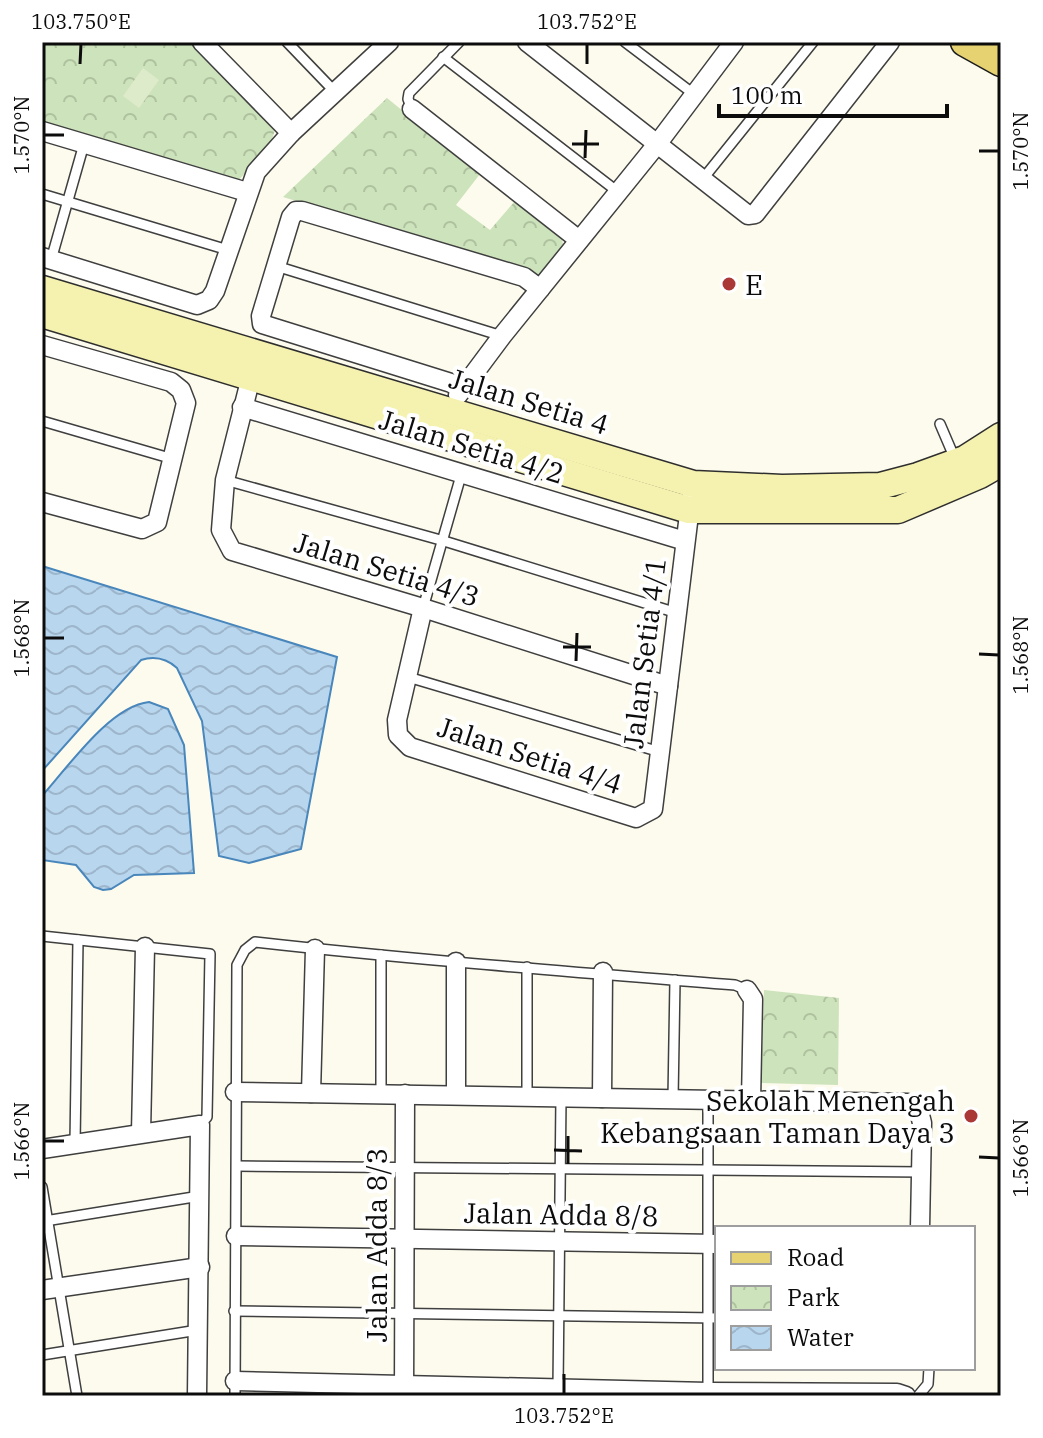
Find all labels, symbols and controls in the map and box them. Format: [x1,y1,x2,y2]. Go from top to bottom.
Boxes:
text: 103.750°E [31,8,131,35]
text: 103.752°E [537,8,637,35]
scale bar [719,68,947,118]
text: 100 m [731,79,803,111]
text: 1.570°N [8,96,35,174]
text: 1.570°N [1007,112,1034,190]
place label: E [745,266,763,303]
marker: E [720,275,738,293]
street label: Jalan Setia 4 [445,359,613,443]
street label: Jalan Setia 4/2 [375,400,569,492]
street label: Jalan Setia 4/3 [290,523,484,615]
street label: Jalan Setia 4/1 [614,556,674,750]
text: 1.568°N [8,599,35,677]
text: 1.568°N [1007,616,1034,694]
street label: Jalan Setia 4/4 [433,708,627,802]
place label: Sekolah Menengah Kebangsaan Taman Daya 3 [600,1082,955,1151]
text: 1.566°N [8,1102,35,1180]
marker: Sekolah Menengah Kebangsaan Taman Daya 3 [962,1107,980,1125]
text: 1.566°N [1007,1119,1034,1197]
street label: Jalan Adda 8/3 [358,1148,395,1342]
street label: Jalan Adda 8/8 [463,1194,659,1234]
legend [715,1226,975,1370]
text: Road [787,1241,844,1273]
text: Park [787,1281,839,1313]
text: Water [787,1321,854,1353]
text: 103.752°E [514,1402,614,1429]

